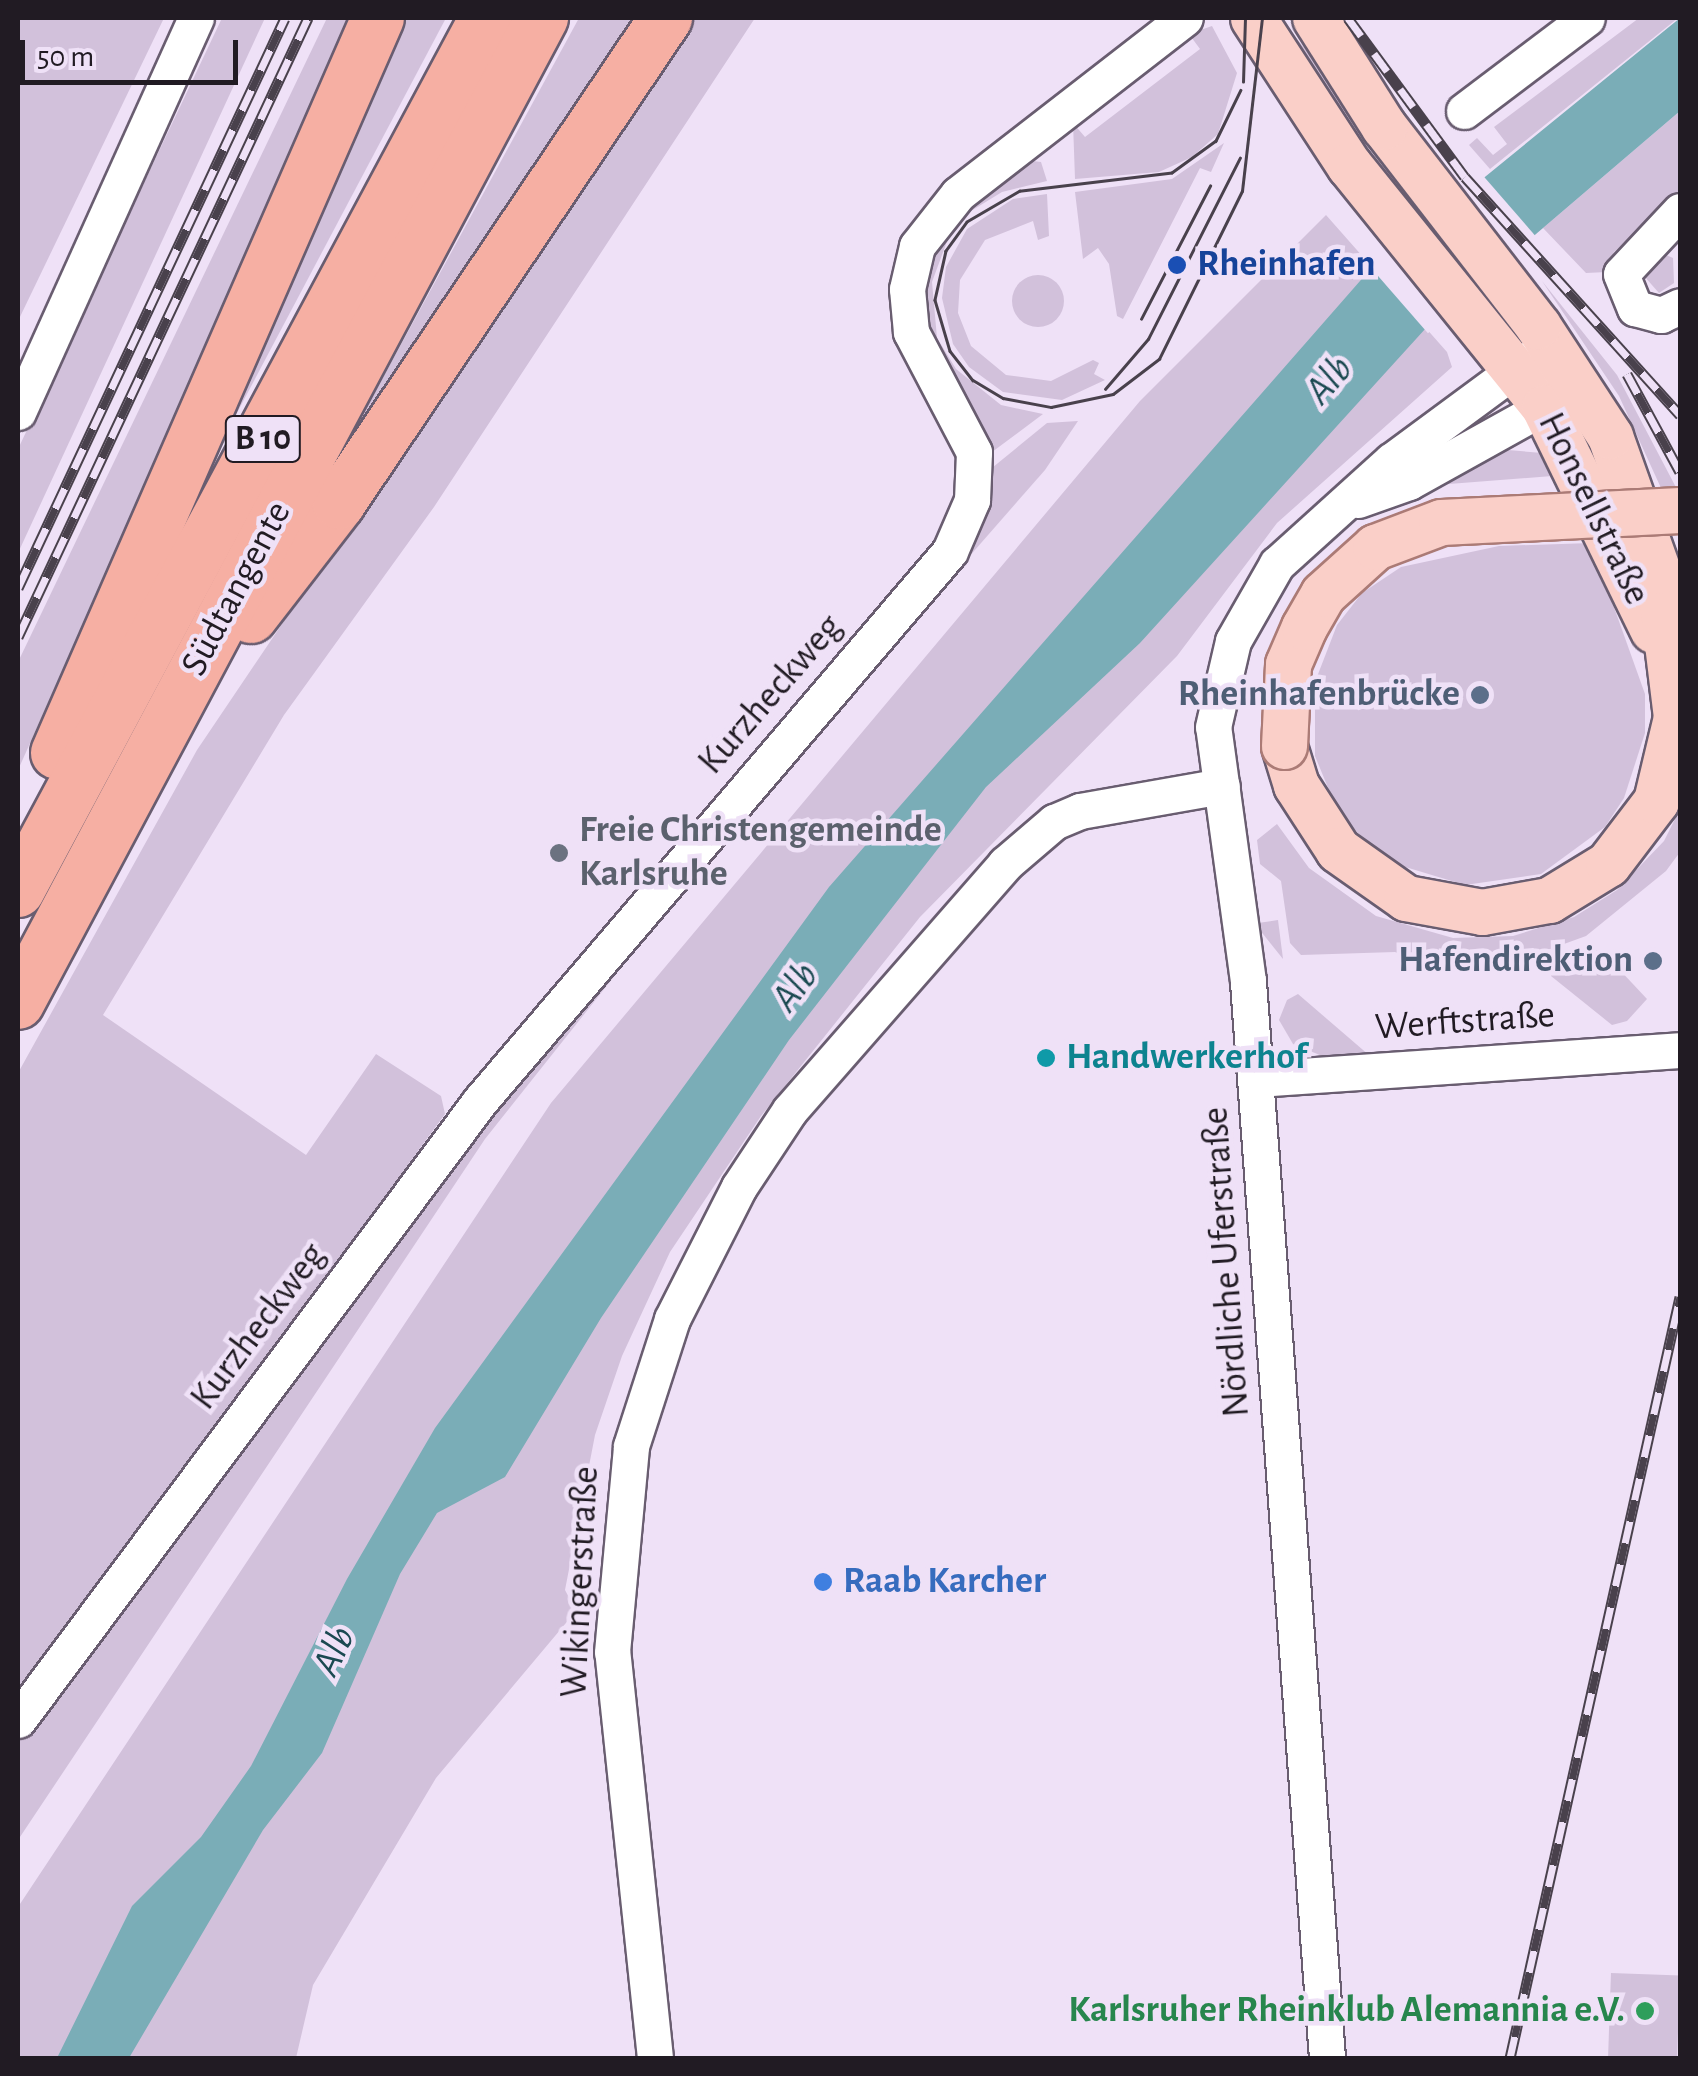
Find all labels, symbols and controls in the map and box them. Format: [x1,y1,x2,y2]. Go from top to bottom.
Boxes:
scale bar [25,20,242,82]
text: 50 m [37,42,94,72]
place label: Rheinhafen [1197,242,1376,288]
marker: Rheinhafen [1166,254,1188,276]
water label: Alb [1295,346,1363,414]
street label: Honsellstraße [1527,406,1659,612]
road number: B 10 [223,409,303,469]
street label: Südtangente [172,494,302,684]
street label: Kurzheckweg [689,606,853,784]
place label: Rheinhafenbrücke [1178,672,1460,718]
marker: Rheinhafenbrücke [1469,684,1491,706]
place label: Freie Christengemeinde Karlsruhe [579,808,942,898]
marker: Freie Christengemeinde Karlsruhe [548,842,570,864]
place label: Hafendirektion [1398,938,1633,984]
marker: Hafendirektion [1642,950,1664,972]
water label: Alb [761,953,829,1021]
street label: Werftstraße [1374,993,1556,1051]
place label: Handwerkerhof [1066,1035,1307,1081]
marker: Handwerkerhof [1035,1047,1057,1069]
street label: Nördliche Uferstraße [1193,1105,1261,1419]
street label: Kurzheckweg [181,1235,337,1419]
street label: Wikingerstraße [552,1465,610,1699]
place label: Raab Karcher [843,1559,1046,1605]
marker: Raab Karcher [812,1571,834,1593]
water label: Alb [302,1619,366,1683]
place label: Karlsruher Rheinklub Alemannia e.V. [1068,1988,1625,2034]
marker: Karlsruher Rheinklub Alemannia e.V. [1634,2000,1656,2022]

